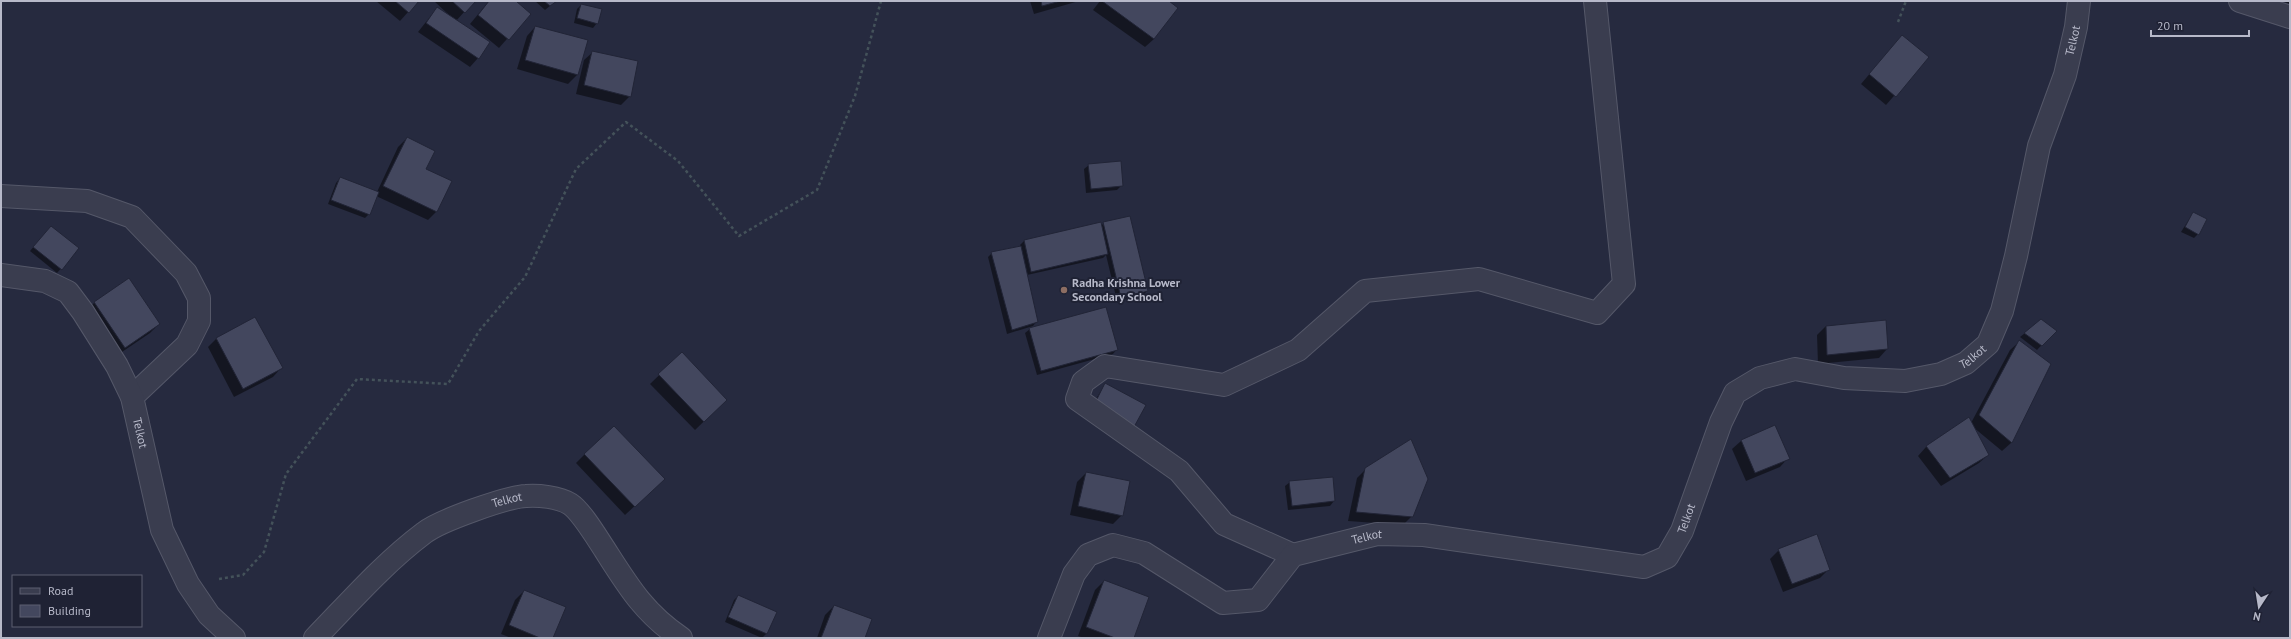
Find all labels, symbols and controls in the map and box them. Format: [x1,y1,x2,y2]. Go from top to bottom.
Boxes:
scale bar [2151,12,2249,38]
text: 20 m [2157,18,2183,33]
street label: Telkot [2062,24,2083,57]
place label: Radha Krishna Lower Secondary School [1072,275,1181,304]
marker: Radha Krishna Lower Secondary School [1059,285,1069,295]
street label: Telkot [1957,341,1989,372]
street label: Telkot [130,416,151,450]
street label: Telkot [490,489,523,511]
street label: Telkot [1674,501,1698,536]
street label: Telkot [1350,526,1382,547]
legend [12,575,142,627]
text: Road [48,583,73,598]
north arrow [2239,587,2279,627]
text: Building [48,603,91,618]
text: N [2252,609,2262,624]

